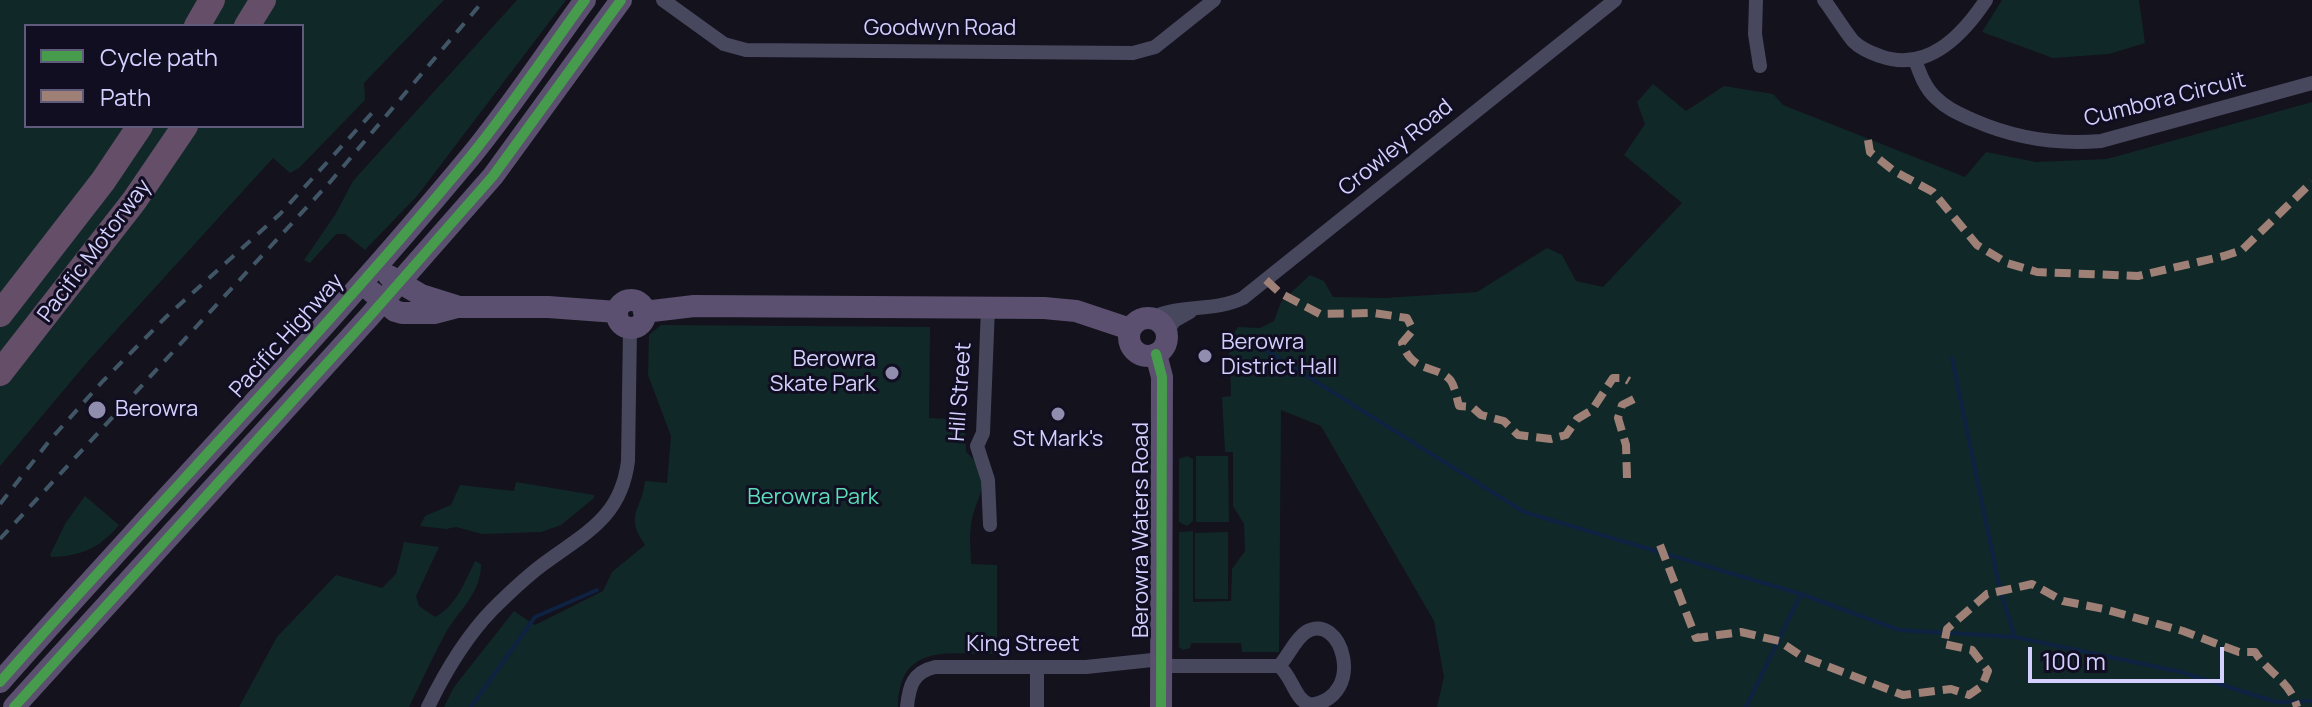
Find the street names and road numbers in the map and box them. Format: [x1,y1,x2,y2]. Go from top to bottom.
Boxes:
street label: Goodwyn Road [864,16,1016,42]
street label: Cumbora Circuit [2082,67,2248,133]
street label: Crowley Road [1334,94,1458,202]
street label: Pacific Motorway [33,174,157,328]
street label: Pacific Highway [224,269,350,403]
street label: Hill Street [944,341,978,443]
street label: Berowra Waters Road [1129,422,1155,638]
street label: King Street [966,632,1080,658]

